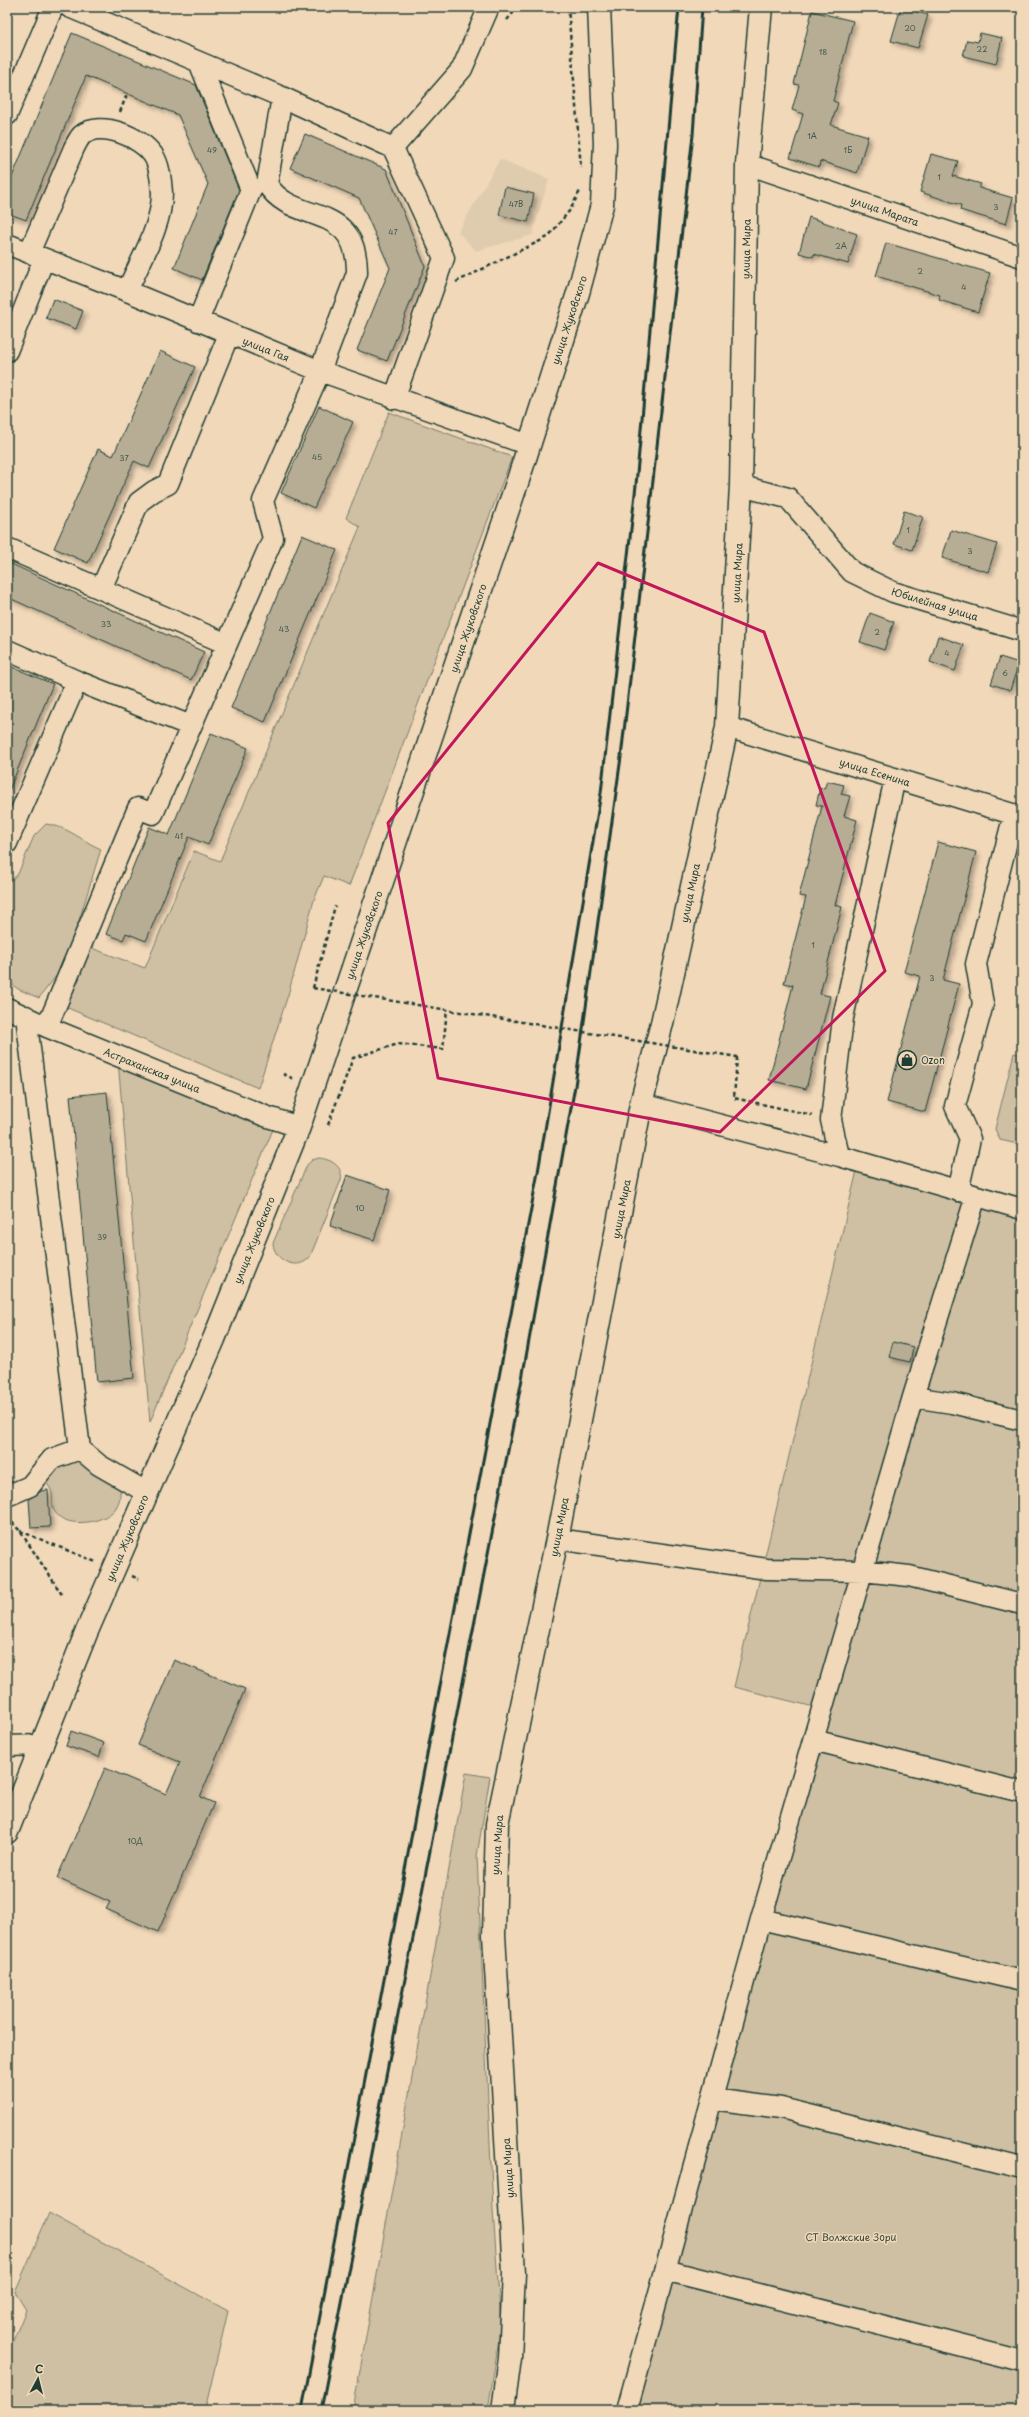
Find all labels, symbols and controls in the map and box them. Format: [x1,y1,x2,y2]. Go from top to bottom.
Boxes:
house number: 20 [904,22,916,34]
house number: 22 [977,43,987,55]
house number: 18 [819,46,827,58]
house number: 1А [807,130,817,142]
house number: 49 [207,144,217,156]
house number: 1Б [844,144,852,156]
house number: 1 [937,171,941,183]
street label: улица Марата [849,192,922,229]
house number: 47В [509,198,523,210]
house number: 3 [993,201,999,213]
street label: улица Мира [737,218,754,279]
house number: 47 [388,226,398,238]
house number: 2А [835,240,847,252]
house number: 2 [917,265,923,277]
street label: улица Жуковского [547,273,591,367]
house number: 4 [961,281,967,293]
street label: улица Гая [241,332,292,365]
house number: 45 [312,451,322,463]
house number: 37 [119,452,129,464]
house number: 1 [906,524,910,536]
street label: улица Мира [727,542,746,603]
house number: 3 [967,545,973,557]
street label: улица Жуковского [445,581,491,674]
street label: Юбилейная улица [890,583,981,624]
house number: 33 [101,618,111,630]
house number: 43 [279,623,289,635]
house number: 2 [874,626,880,638]
house number: 4 [944,647,950,659]
house number: 6 [1002,667,1008,679]
street label: улица Есенина [838,754,913,790]
house number: 41 [175,830,183,842]
street label: улица Мира [676,861,703,924]
street label: улица Жуковского [341,888,387,981]
house number: 1 [811,939,815,951]
house number: 3 [929,972,935,984]
street label: Астраханская улица [102,1043,203,1096]
shop icon: Ozon [896,1049,918,1071]
place label: Ozon [921,1052,945,1067]
street label: улица Мира [607,1177,634,1240]
street label: улица Жуковского [229,1194,279,1286]
house number: 10 [355,1202,365,1214]
house number: 39 [97,1231,107,1243]
street label: улица Жуковского [102,1492,153,1584]
street label: улица Мира [545,1495,572,1558]
street label: улица Мира [487,1814,506,1876]
house number: 10Д [127,1835,144,1847]
street label: улица Мира [498,2137,517,2199]
park label: СТ Волжские Зори [806,2229,897,2244]
north arrow [18,2359,58,2399]
text: С [34,2360,44,2378]

